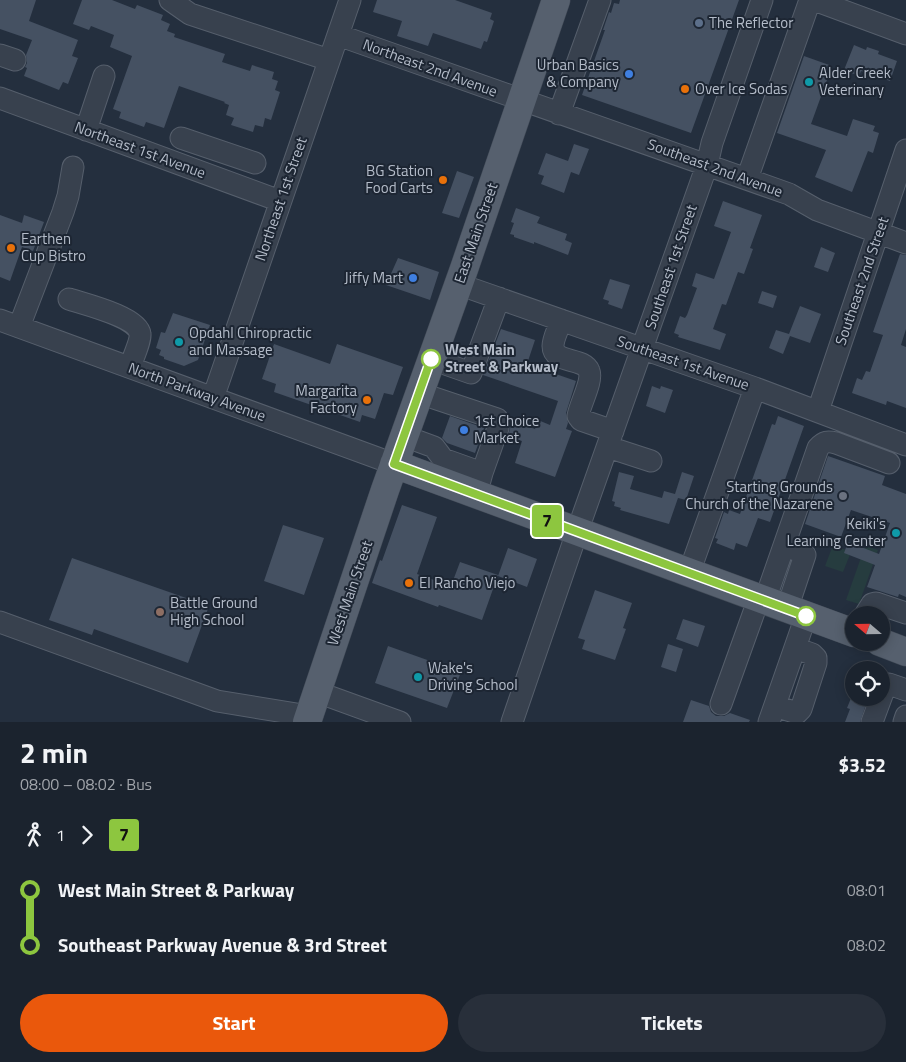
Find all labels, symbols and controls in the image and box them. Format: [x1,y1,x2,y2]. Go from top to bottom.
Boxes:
place label: The Reflector [709,11,793,34]
marker: The Reflector [693,17,705,29]
street label: Northeast 2nd Avenue [360,32,501,103]
place label: Urban Basics & Company [537,53,619,93]
place label: Alder Creek Veterinary [819,61,891,101]
marker: Urban Basics & Company [623,68,635,80]
marker: Alder Creek Veterinary [803,76,815,88]
place label: Over Ice Sodas [695,77,787,100]
marker: Over Ice Sodas [679,83,691,95]
street label: Northeast 1st Avenue [71,115,209,184]
street label: Southeast 2nd Avenue [644,132,786,203]
street label: Northeast 1st Street [249,133,313,264]
place label: BG Station Food Carts [365,159,433,199]
marker: BG Station Food Carts [437,174,449,186]
street label: East Main Street [448,179,504,286]
street label: Southeast 1st Street [638,201,703,332]
street label: Southeast 2nd Street [829,213,895,348]
place label: Earthen Cup Bistro [21,227,86,267]
marker: Earthen Cup Bistro [5,242,17,254]
place label: Jiffy Mart [344,266,404,289]
marker: Jiffy Mart [407,272,419,284]
place label: Opdahl Chiropractic and Massage [189,321,312,361]
street label: Southeast 1st Avenue [614,329,753,396]
marker: Opdahl Chiropractic and Massage [173,336,185,348]
place label: West Main Street & Parkway [445,338,559,378]
marker: West Main Street & Parkway [421,349,441,369]
street label: North Parkway Avenue [125,356,269,427]
place label: Margarita Factory [295,379,357,419]
marker: Margarita Factory [361,394,373,406]
place label: 1st Choice Market [474,409,539,449]
marker: 1st Choice Market [458,424,470,436]
place label: Starting Grounds Church of the Nazarene [685,475,833,515]
marker: Starting Grounds Church of the Nazarene [837,490,849,502]
line badge: 7 [531,505,563,537]
text: 7 [542,507,552,534]
place label: Keiki's Learning Center [787,512,886,552]
marker: Keiki's Learning Center [890,527,902,539]
street label: West Main Street [321,537,378,648]
place label: El Rancho Viejo [419,571,516,594]
marker: El Rancho Viejo [403,577,415,589]
place label: Battle Ground High School [170,591,258,631]
marker: Battle Ground High School [154,606,166,618]
unlabelled marker [796,606,816,626]
north arrow [845,606,890,651]
map controls [845,606,890,706]
place label: Wake's Driving School [428,656,518,696]
button: locate [845,661,890,706]
marker: Wake's Driving School [412,671,424,683]
text: 2 min [20,731,88,774]
text: $3.52 [839,750,886,779]
text: 08:00 – 08:02 · Bus [20,772,152,796]
icon: walk [20,821,48,849]
icon: forward [73,821,101,849]
text: 7 [119,821,129,848]
text: 1 [56,823,65,847]
text: West Main Street & Parkway [58,875,294,904]
text: 08:01 [847,878,886,902]
text: Southeast Parkway Avenue & 3rd Street [58,930,387,959]
text: 08:02 [847,933,886,957]
button: Start [20,994,448,1052]
button: Tickets [458,994,886,1052]

